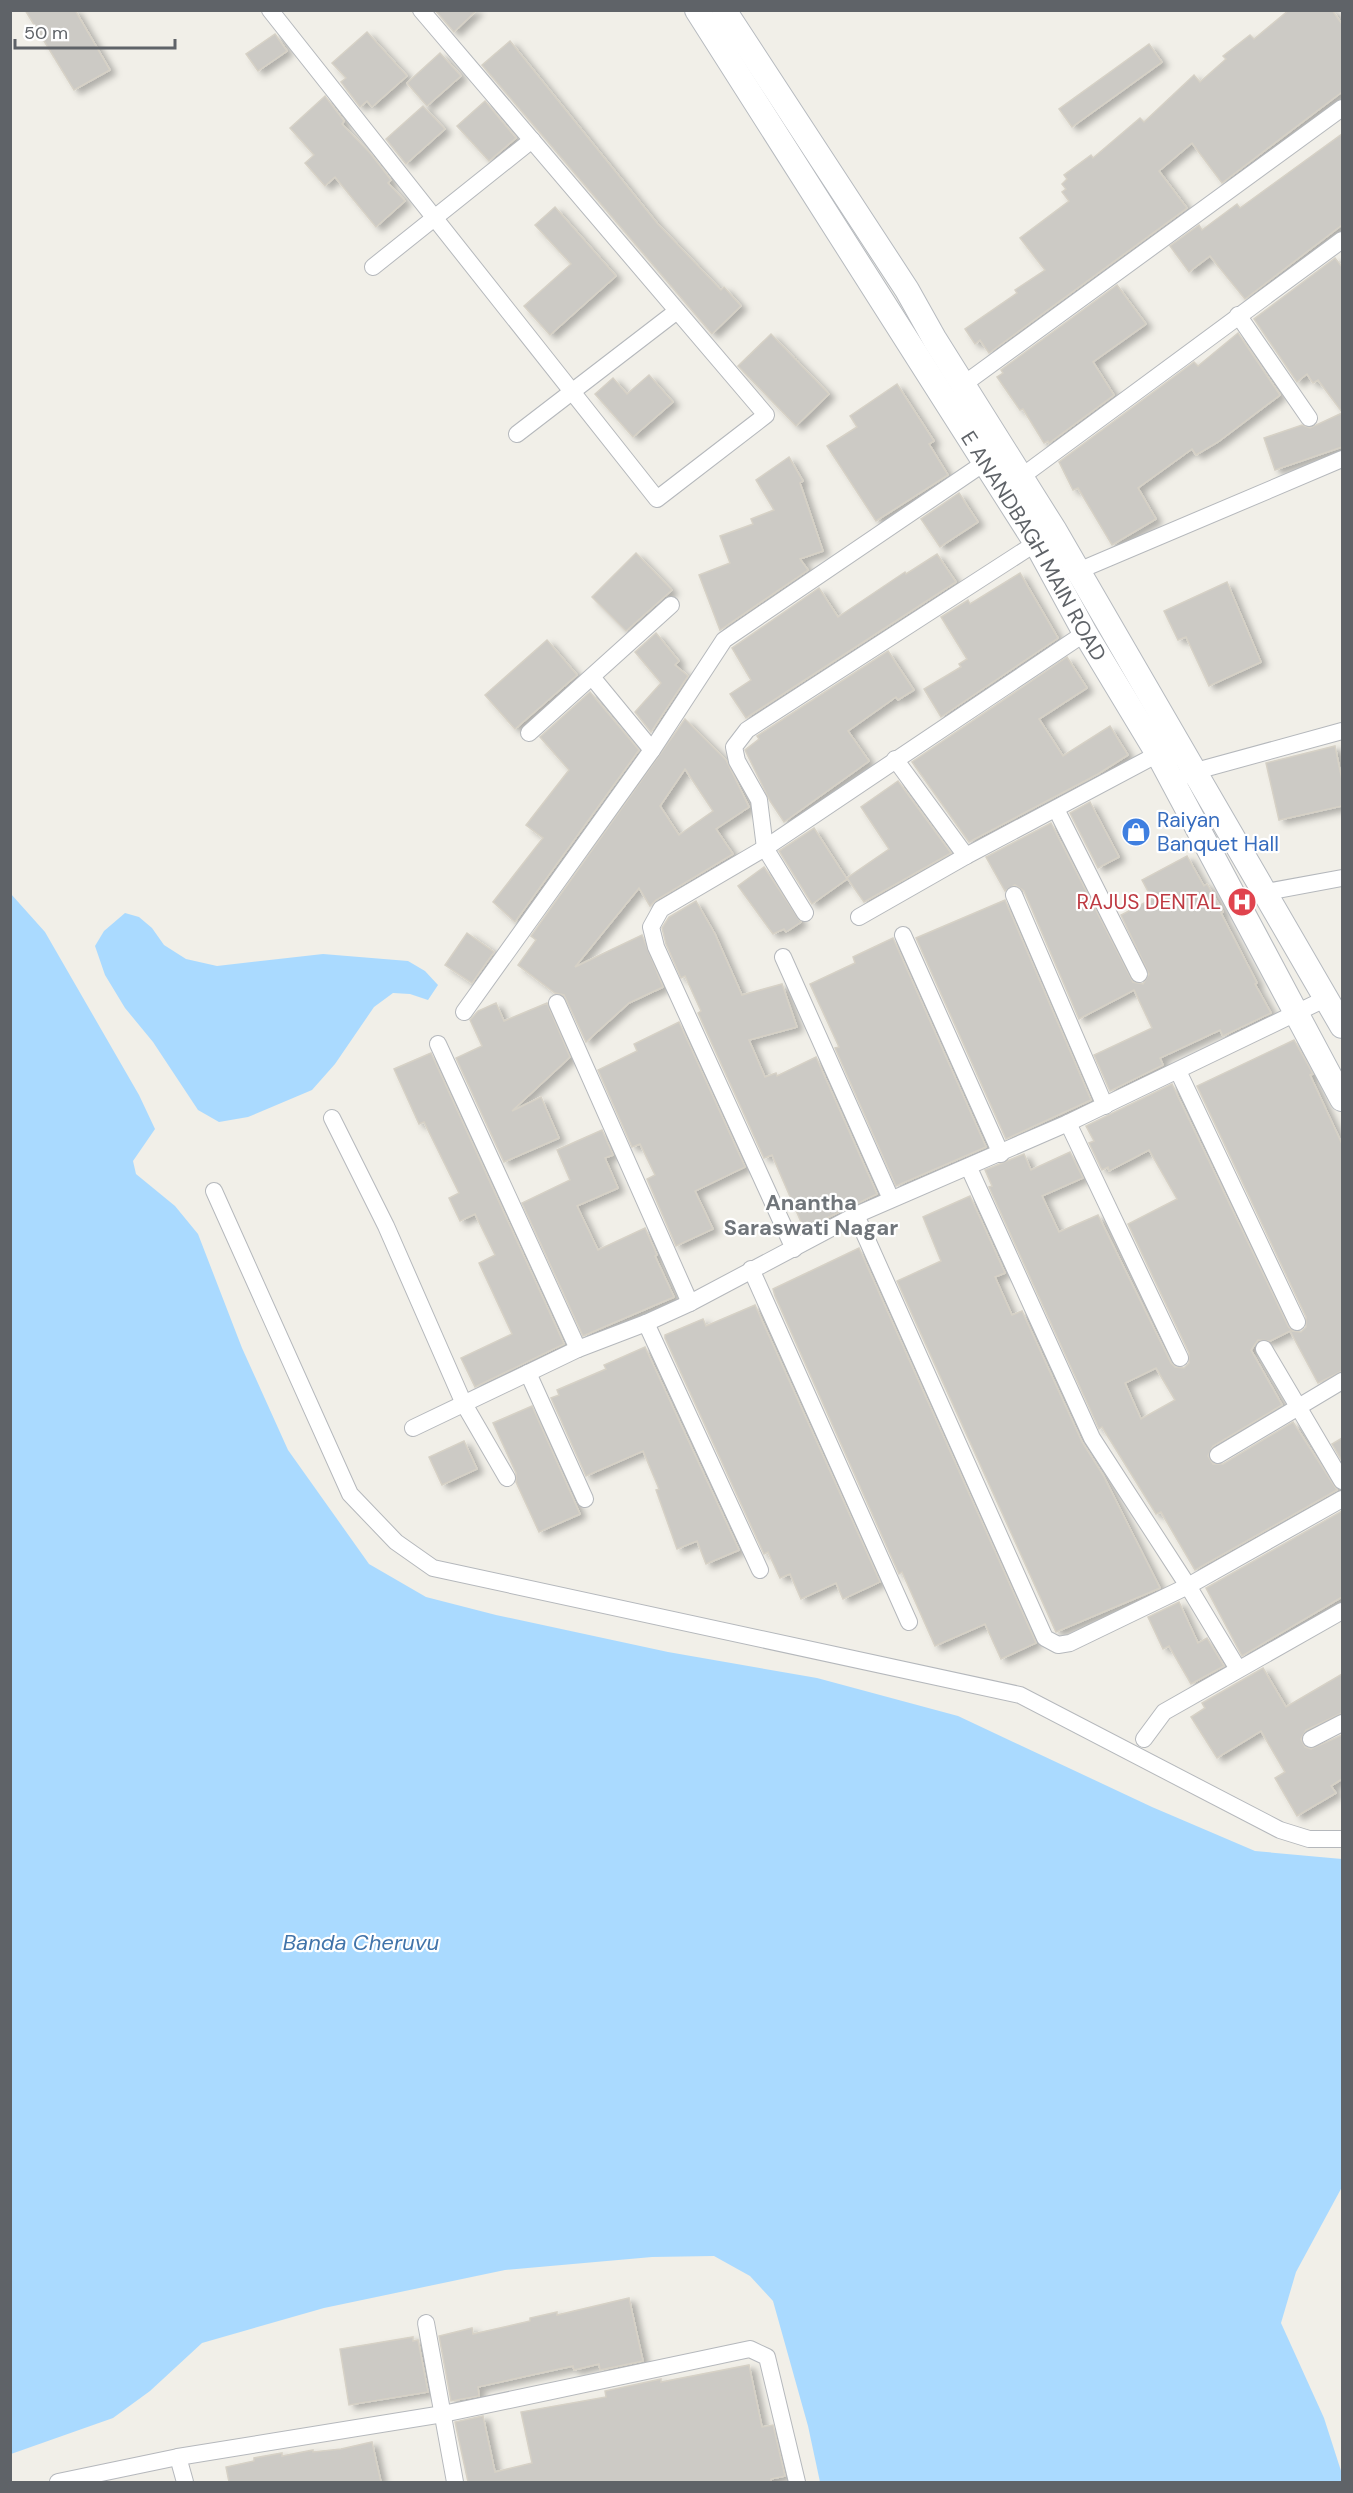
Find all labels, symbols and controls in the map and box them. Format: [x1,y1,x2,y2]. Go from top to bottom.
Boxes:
scale bar [15,12,176,50]
text: 50 m [24,21,68,45]
street label: E ANANDBAGH MAIN ROAD [954,426,1113,666]
place label: Raiyan Banquet Hall [1157,806,1279,858]
shop icon: Raiyan Banquet Hall [1120,816,1152,848]
hospital icon: RAJUS DENTAL [1226,886,1258,918]
place label: RAJUS DENTAL [1077,888,1221,916]
district label: Anantha Saraswati Nagar [724,1188,898,1242]
water label: Banda Cheruvu [283,1928,440,1957]

